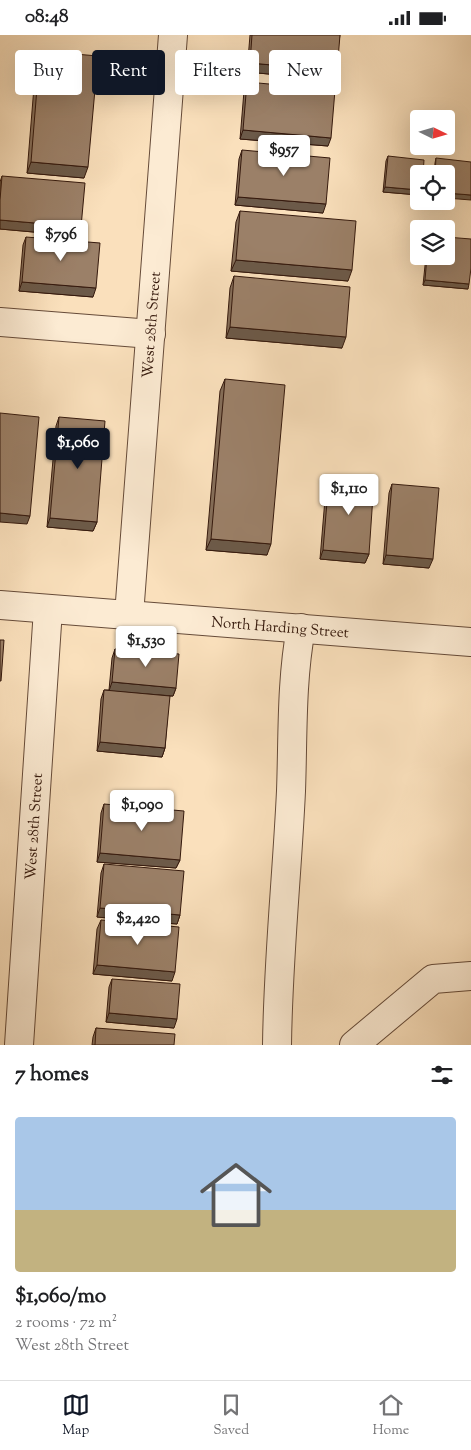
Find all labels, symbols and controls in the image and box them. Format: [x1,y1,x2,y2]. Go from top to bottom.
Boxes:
text: 08:48 [25,4,69,31]
chip: Buy [15,50,82,95]
chip: Rent [92,50,165,95]
chip: Filters [175,50,259,95]
chip: New [269,50,341,95]
north arrow [410,110,455,155]
map controls [410,110,455,265]
pin: $957 [254,135,314,177]
text: $957 [269,139,299,162]
button: locate [410,165,455,210]
pin: $796 [31,219,91,262]
button: layers [410,220,455,265]
text: $796 [45,224,77,247]
street label: West 28th Street [138,271,167,379]
pin: $1,060 [37,427,119,470]
text: $1,060 [57,432,99,455]
pin: $1,110 [308,473,390,516]
text: $1,110 [330,478,368,501]
street label: North Harding Street [211,613,350,644]
pin: $1,530 [105,625,187,668]
text: $1,530 [127,630,165,653]
street label: West 28th Street [21,773,49,881]
pin: $1,090 [101,789,183,832]
text: $1,090 [121,794,163,817]
pin: $2,420 [97,903,179,946]
text: $2,420 [116,908,160,931]
text: 7 homes [15,1060,89,1090]
icon: filters [428,1061,456,1089]
icon: home [191,1150,281,1240]
text: $1,060/mo [15,1282,106,1312]
text: 2 rooms · 72 m² [15,1312,117,1335]
text: West 28th Street [15,1335,129,1358]
tab: Map [62,1391,90,1441]
tab: Saved [213,1391,249,1441]
tab: Home [373,1391,409,1441]

